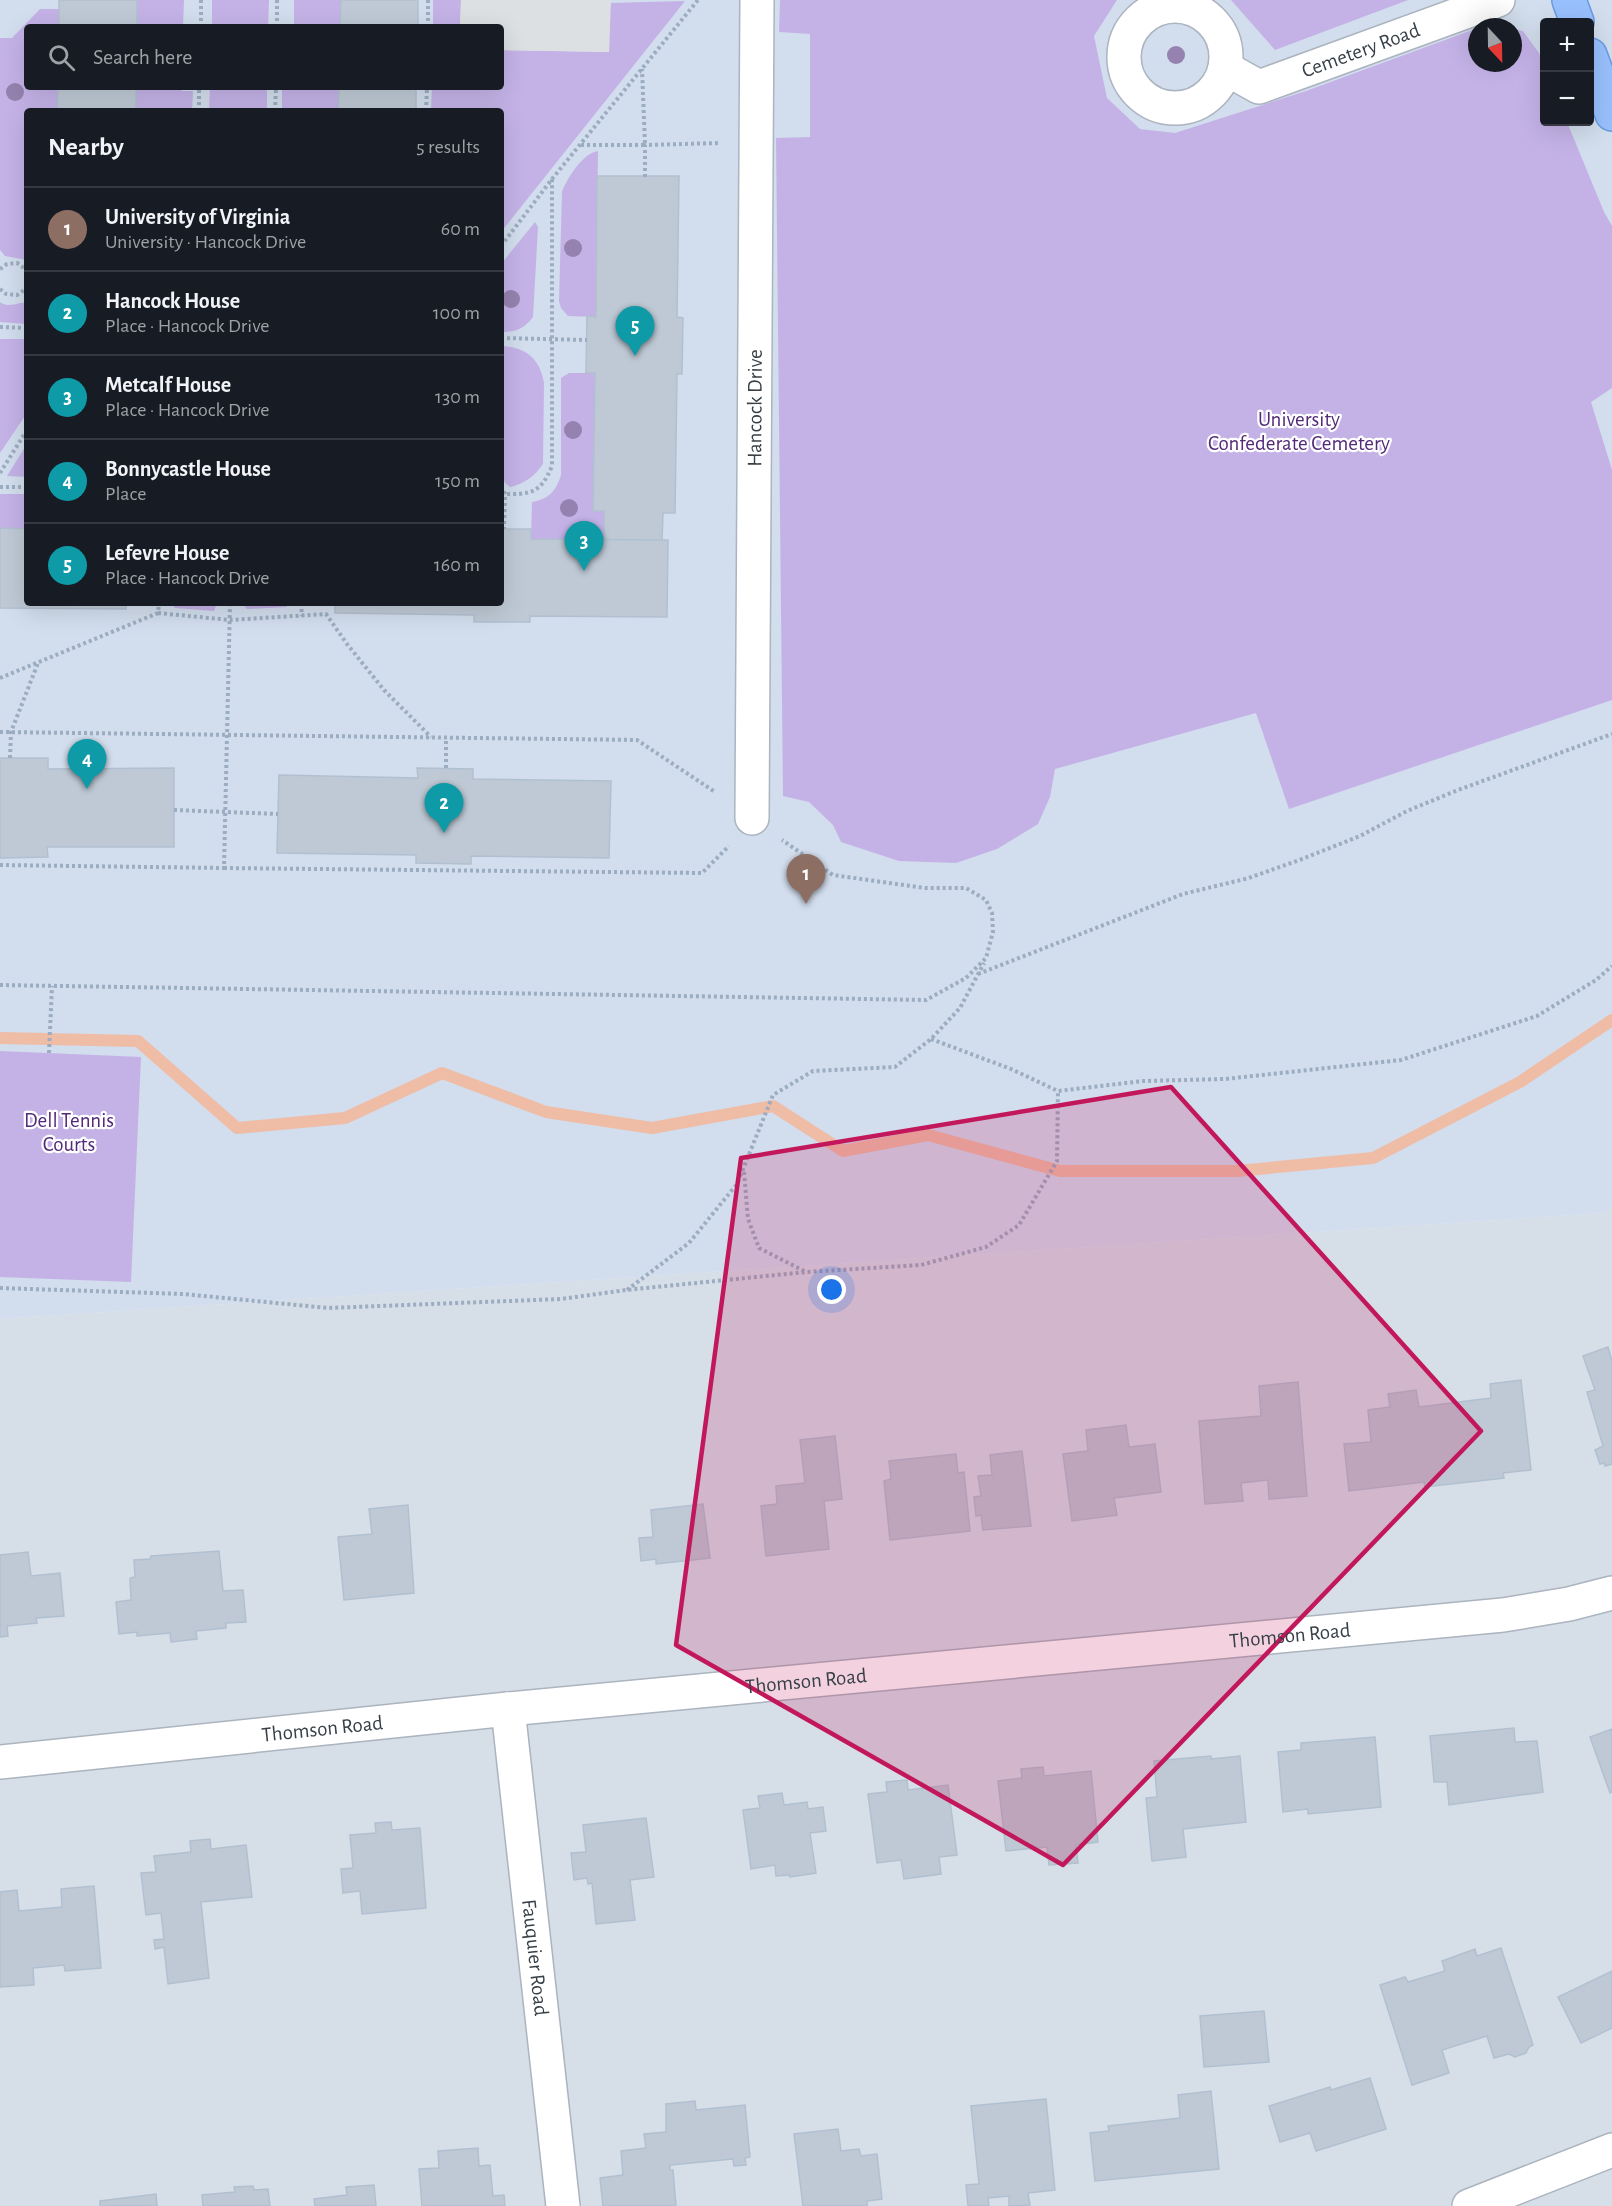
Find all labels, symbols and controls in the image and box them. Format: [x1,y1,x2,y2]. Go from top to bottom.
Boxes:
north arrow [1468,18,1522,72]
map controls [1540,18,1594,126]
button: + [1540,18,1594,72]
street label: Cemetery Road [1299,19,1423,82]
search box [24,24,504,90]
icon: search [45,41,78,74]
text: Search here [93,46,192,68]
button: − [1540,72,1594,126]
text: Nearby [48,134,124,160]
text: 5 results [416,137,480,157]
text: University of Virginia [105,206,290,228]
text: 1 [64,219,71,239]
text: 60 m [441,219,480,239]
text: University · Hancock Drive [105,232,306,252]
text: Hancock House [105,290,240,312]
text: 2 [63,303,72,323]
text: 100 m [433,303,480,323]
pin: 5 [616,306,654,356]
text: Place · Hancock Drive [105,316,270,336]
street label: Hancock Drive [744,349,766,467]
text: Metcalf House [105,374,231,396]
text: 3 [63,387,72,407]
text: 130 m [435,387,480,407]
text: Place · Hancock Drive [105,400,270,420]
park label: University Confederate Cemetery [1208,409,1390,454]
text: Bonnycastle House [105,458,271,480]
text: 4 [62,471,73,491]
text: 150 m [435,471,480,491]
text: Place [105,484,146,504]
pin: 3 [564,522,604,571]
text: Lefevre House [105,542,229,564]
text: 5 [63,555,72,575]
text: 160 m [434,555,480,575]
text: Place · Hancock Drive [105,568,270,588]
pin: 4 [68,740,106,789]
pin: 2 [424,784,464,833]
pin: 1 [786,854,826,904]
park label: Dell Tennis Courts [24,1110,114,1155]
your location [817,1275,846,1304]
street label: Thomson Road [1228,1619,1352,1652]
street label: Thomson Road [744,1665,868,1698]
street label: Thomson Road [261,1712,384,1746]
street label: Fauquier Road [518,1898,552,2017]

